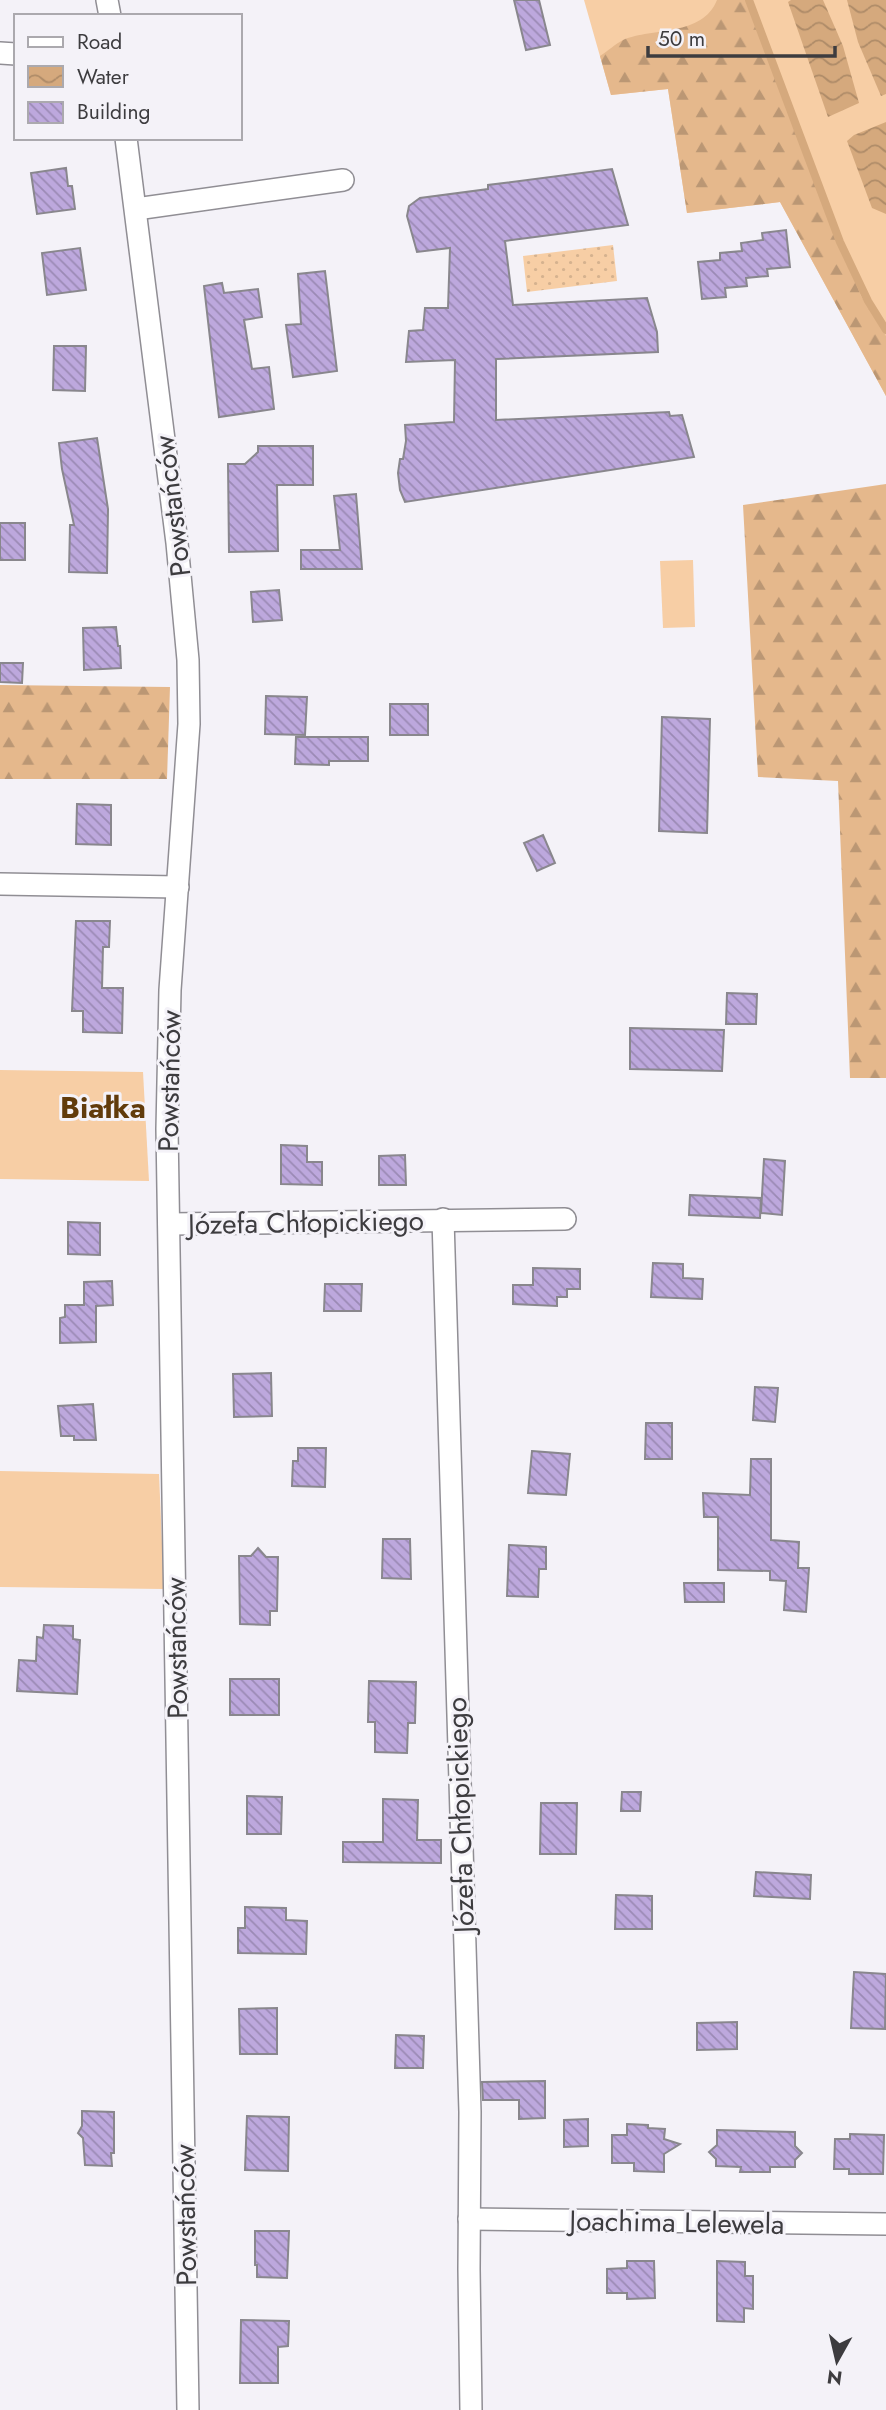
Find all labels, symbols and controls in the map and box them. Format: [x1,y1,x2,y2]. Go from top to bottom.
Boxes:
legend [14,14,242,140]
scale bar [648,14,835,58]
text: 50 m [658,24,705,54]
text: Road [77,27,122,57]
text: Water [77,62,130,92]
text: Building [77,97,150,127]
street label: Powstańców [144,433,201,579]
street label: Powstańców [148,1010,191,1152]
district label: Białka [60,1086,146,1129]
street label: Józefa Chłopickiego [184,1200,424,1245]
street label: Powstańców [155,1577,198,1719]
street label: Józefa Chłopickiego [436,1696,485,1938]
street label: Powstańców [164,2144,207,2286]
street label: Joachima Lelewela [565,2200,785,2245]
north arrow [802,2326,872,2396]
text: N [825,2363,844,2392]

